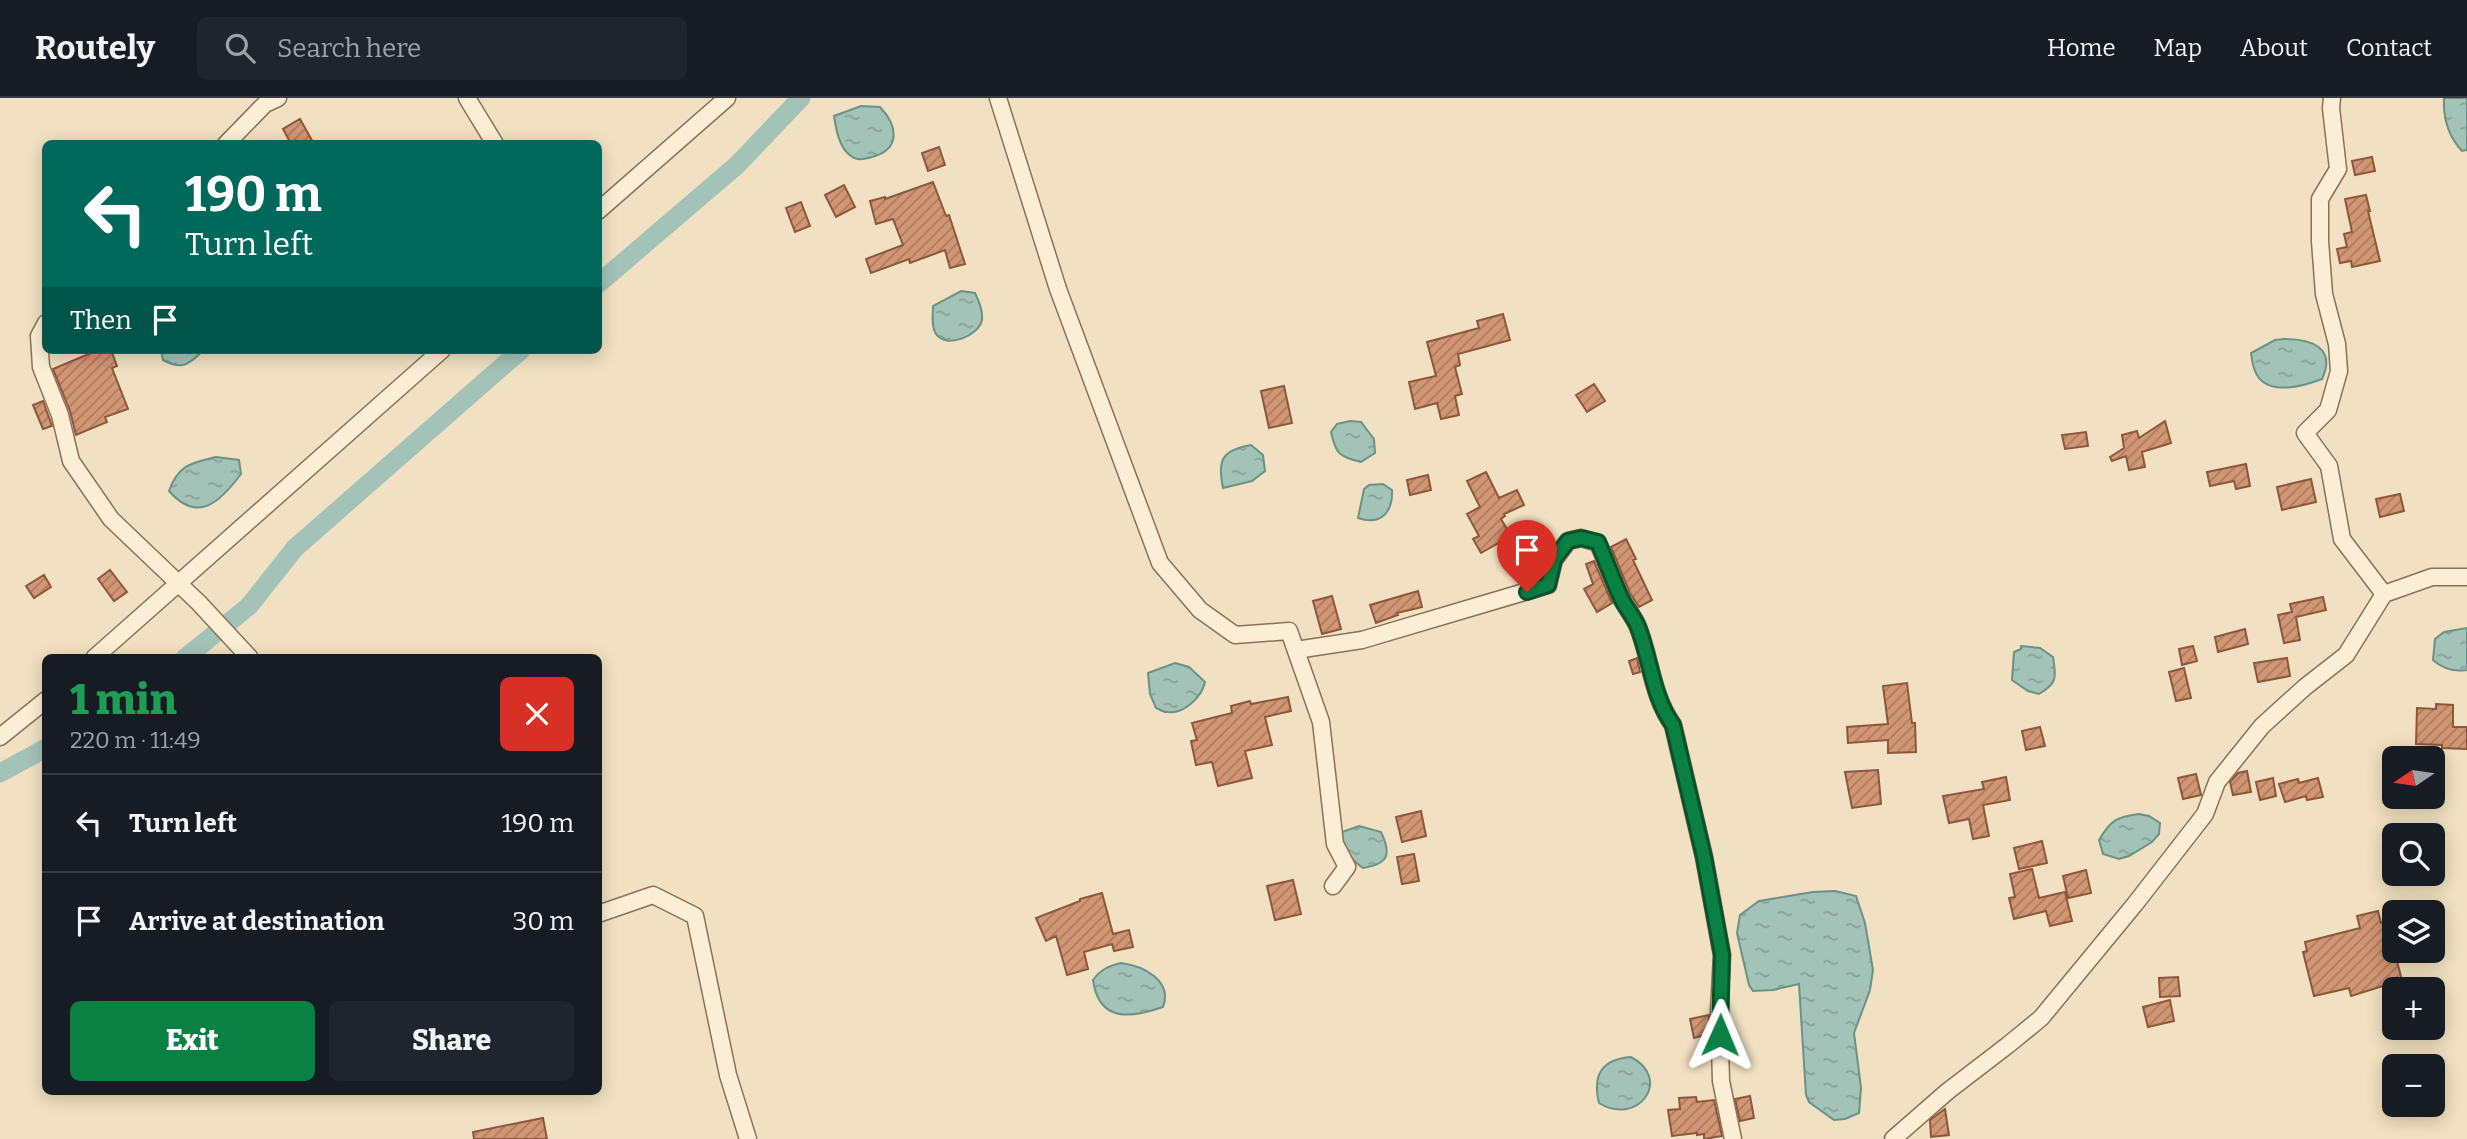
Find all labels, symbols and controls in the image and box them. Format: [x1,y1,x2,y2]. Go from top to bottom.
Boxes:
search box [197,17,687,80]
text: Routely [35,28,155,68]
icon: search [221,29,259,67]
text: Search here [277,33,421,64]
text: Home [2047,34,2116,62]
text: Map [2154,34,2202,62]
text: About [2240,34,2308,62]
text: Contact [2346,34,2432,62]
text: 190 m [185,165,322,224]
icon: left [70,168,161,259]
text: Turn left [185,225,313,263]
icon: arrive [146,301,184,339]
text: Then [70,305,132,336]
pin [1497,520,1557,592]
icon: arrive [1508,531,1546,569]
text: 1 min [70,675,177,725]
button: close [500,677,574,751]
text: 220 m · 11:49 [70,726,201,754]
north arrow [2382,746,2445,808]
map controls [2382,746,2445,1117]
icon: left [70,804,108,842]
text: Turn left [129,808,237,839]
text: 190 m [502,808,574,839]
button: search [2382,823,2445,886]
button: layers [2382,900,2445,963]
icon: arrive [70,902,108,940]
text: Arrive at destination [129,906,384,937]
text: 30 m [513,906,574,937]
button: + [2382,977,2445,1040]
position arrow [1683,998,1757,1072]
button: Exit [70,1001,315,1081]
button: Share [329,1001,574,1081]
button: − [2382,1054,2445,1117]

